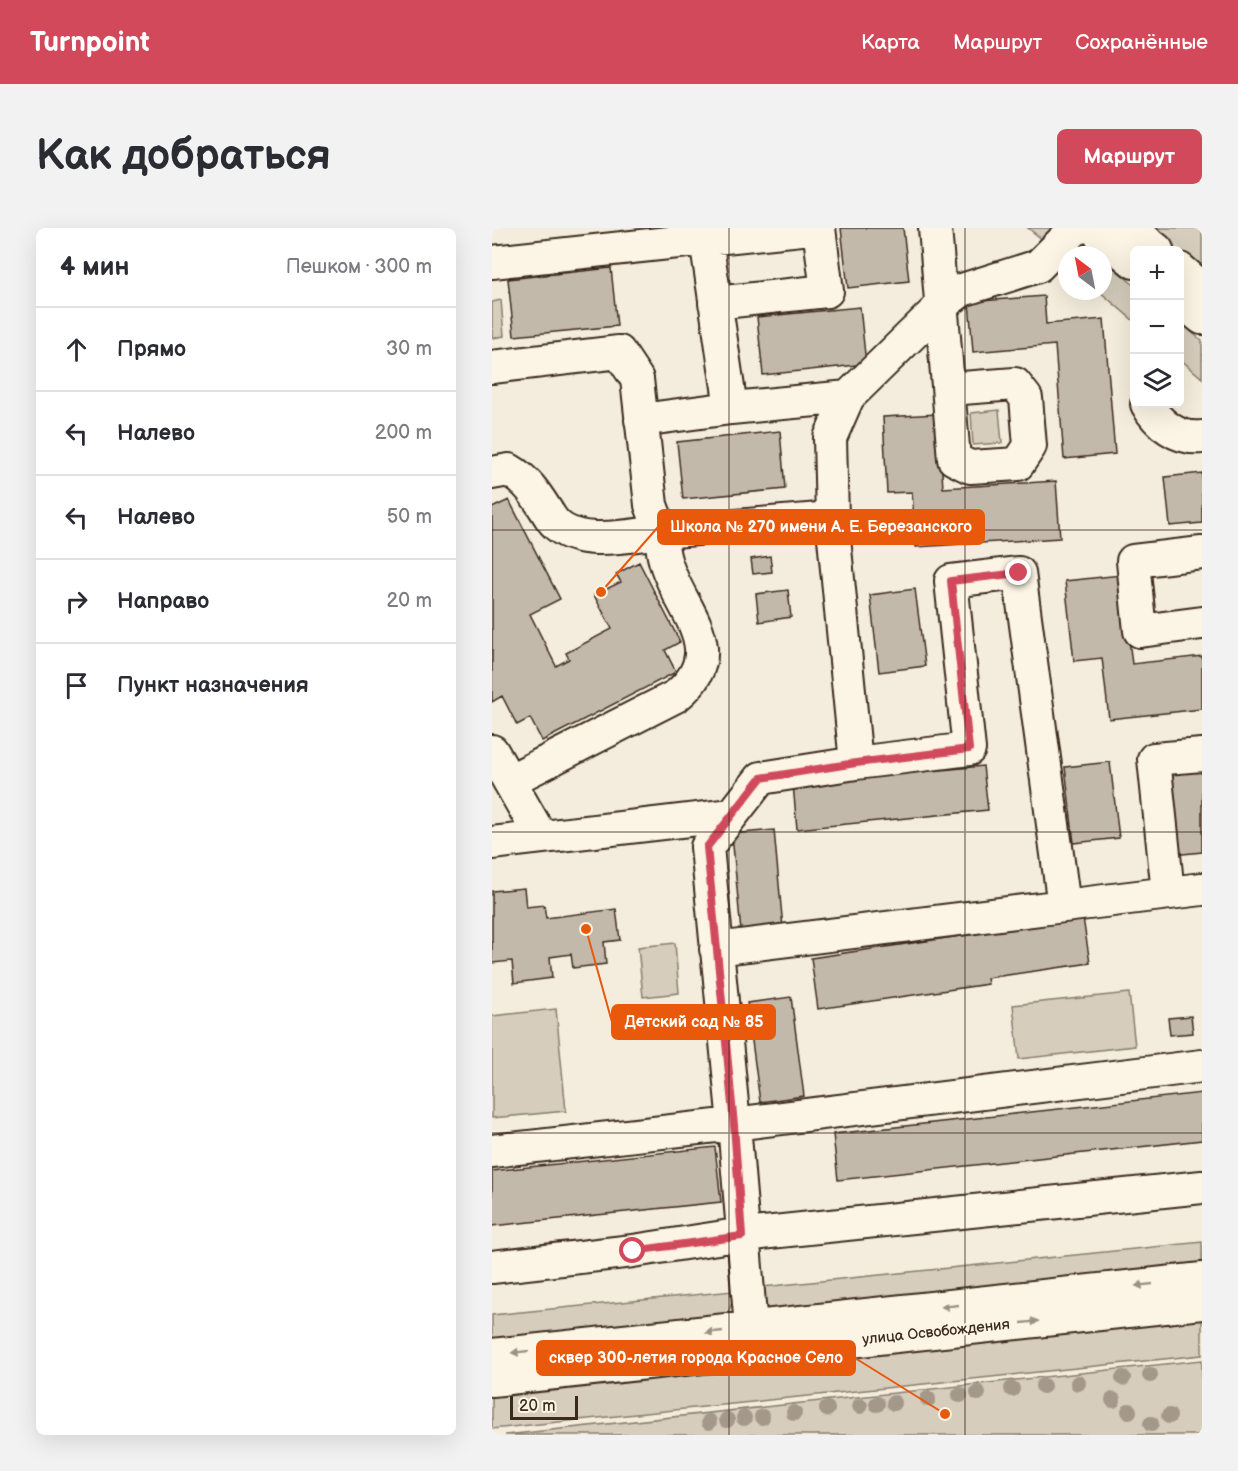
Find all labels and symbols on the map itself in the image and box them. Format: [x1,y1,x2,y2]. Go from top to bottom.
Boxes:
north arrow [1058,246,1112,300]
callout: Школа № 270 имени А. Е. Березанского [658,510,984,544]
text: Школа № 270 имени А. Е. Березанского [670,518,972,537]
route end [1005,559,1031,585]
callout: Детский сад № 85 [612,1005,775,1039]
text: Детский сад № 85 [624,1013,764,1032]
route start [619,1237,645,1263]
one-way arrow [1134,1280,1153,1290]
one-way arrow [940,1301,959,1311]
street label: улица Освобождения [861,1315,1011,1349]
one-way arrow [1021,1317,1040,1327]
one-way arrow [705,1327,724,1337]
callout: сквер 300-летия города Красное Село [537,1341,855,1375]
one-way arrow [511,1347,530,1357]
text: сквер 300-летия города Красное Село [549,1349,843,1368]
scale bar [510,1393,578,1420]

